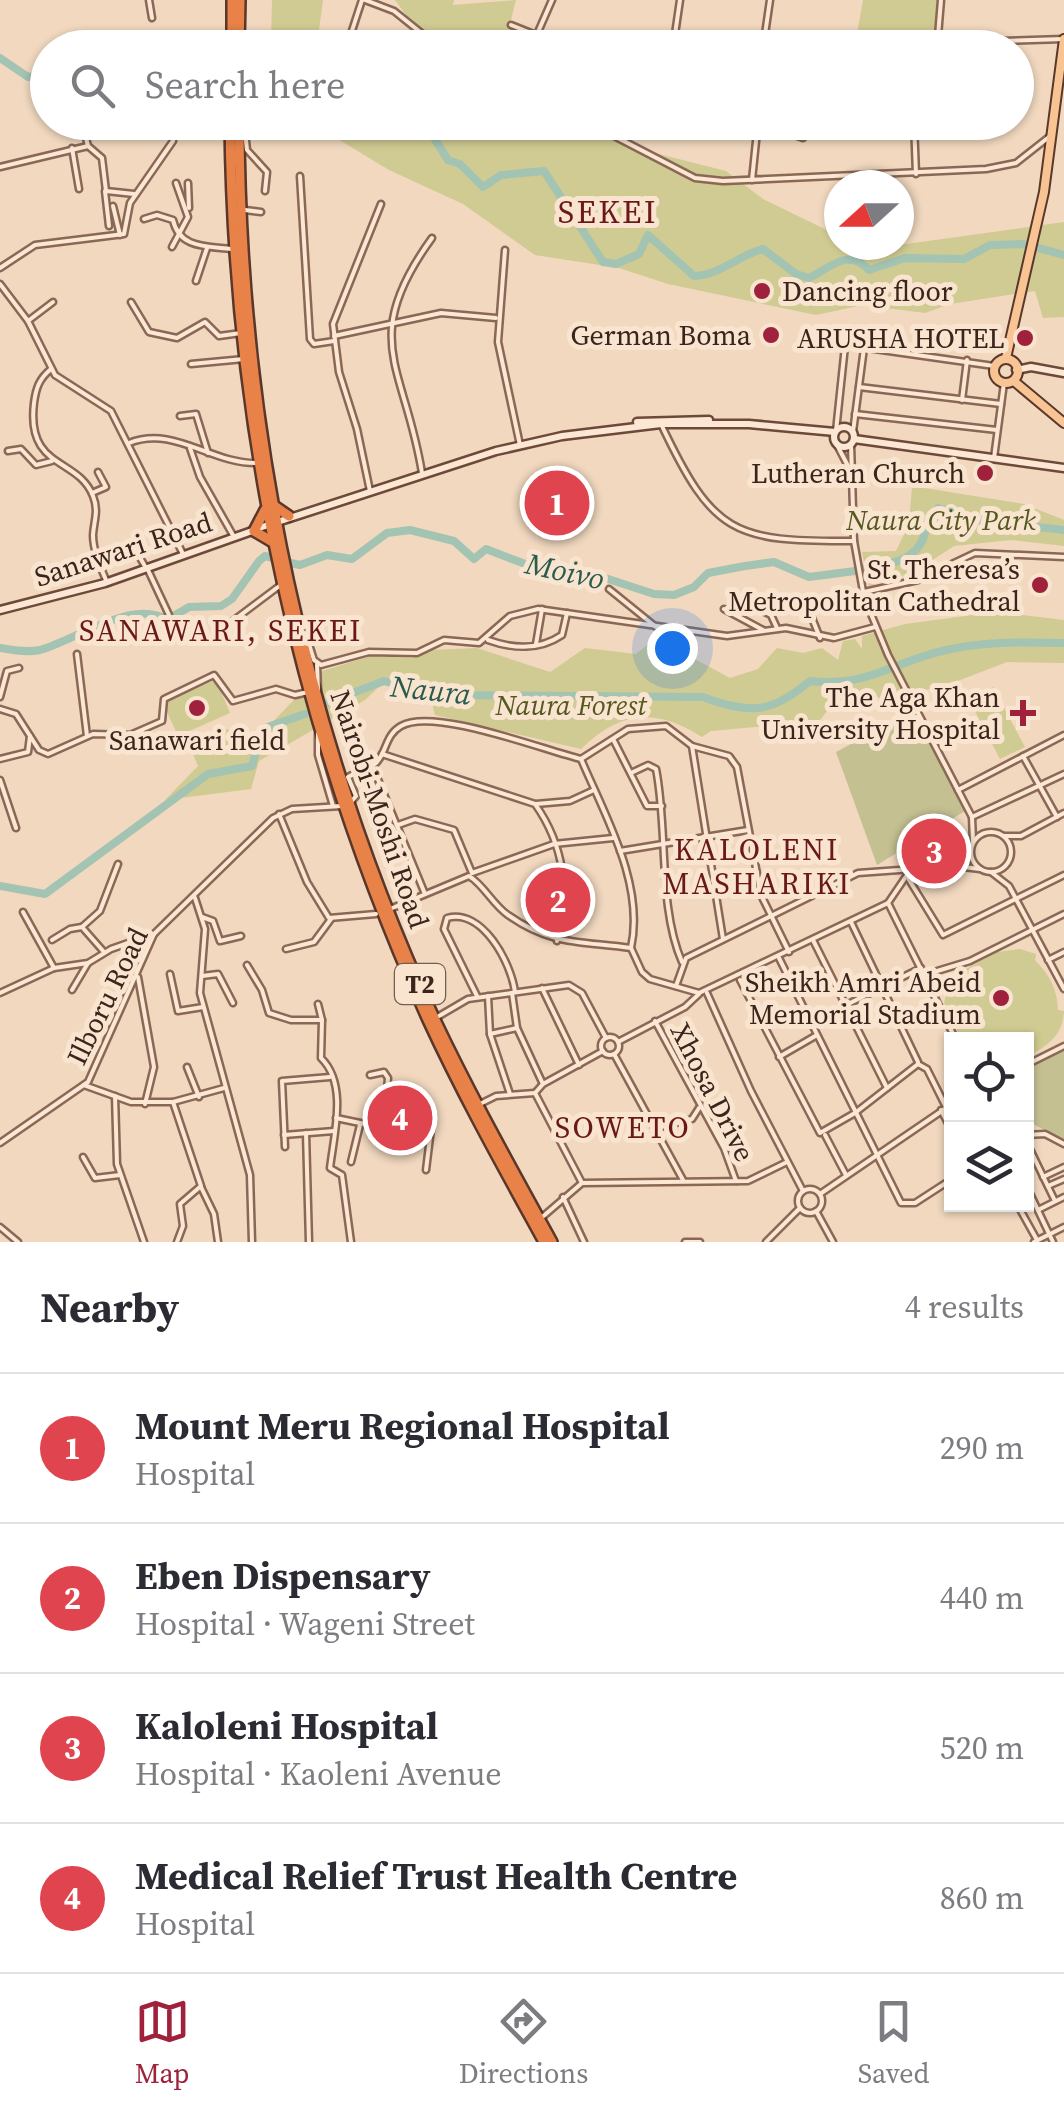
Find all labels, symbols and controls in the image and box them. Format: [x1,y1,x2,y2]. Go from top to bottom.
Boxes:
search box [30,30,1034,140]
icon: search [65,58,120,113]
text: Search here [145,59,345,111]
north arrow [824,170,914,260]
district label: SEKEI [558,190,658,234]
place label: Dancing floor [782,272,953,310]
marker: Dancing floor [751,280,773,302]
place label: German Boma [570,316,752,354]
place label: ARUSHA HOTEL [797,319,1005,357]
marker: German Boma [760,324,782,346]
marker: ARUSHA HOTEL [1014,327,1036,349]
place label: Lutheran Church [751,454,965,492]
marker: Lutheran Church [974,462,996,484]
pin: 1 [524,466,590,540]
park label: Naura City Park [845,501,1037,539]
street label: Sanawari Road [29,502,217,596]
water label: Moivo [521,542,608,599]
place label: St. Theresa’s Metropolitan Cathedral [728,550,1020,620]
marker: St. Theresa’s Metropolitan Cathedral [1029,574,1051,596]
district label: SANAWARI, SEKEI [79,610,363,651]
your location [647,623,698,674]
water label: Naura [388,665,474,715]
place label: The Aga Khan University Hospital [761,678,1000,748]
street label: Nairobi-Moshi Road [321,685,439,933]
park label: Naura Forest [494,686,648,724]
marker: Sanawari field [186,697,208,719]
marker: The Aga Khan University Hospital [1010,700,1036,726]
place label: Sanawari field [109,721,285,759]
pin: 3 [902,814,966,888]
district label: KALOLENI MASHARIKI [662,829,852,904]
pin: 2 [526,862,590,938]
street label: Ilboru Road [57,921,157,1071]
place label: Sheikh Amri Abeid Memorial Stadium [745,963,981,1033]
road number: T2 [395,964,445,1004]
marker: Sheikh Amri Abeid Memorial Stadium [990,987,1012,1009]
street label: Xhosa Drive [662,1016,764,1168]
map controls [944,1032,1034,1212]
button: locate [944,1032,1034,1122]
pin: 4 [368,1080,432,1156]
district label: SOWETO [555,1107,691,1148]
button: layers [944,1122,1034,1212]
text: Nearby [40,1278,179,1336]
text: 4 results [905,1285,1024,1329]
text: Mount Meru Regional Hospital [135,1400,670,1452]
text: 1 [64,1426,81,1470]
text: 290 m [940,1426,1024,1470]
text: Hospital [135,1452,255,1496]
text: Eben Dispensary [135,1550,431,1602]
text: 2 [64,1576,81,1620]
text: 440 m [940,1576,1024,1620]
text: Hospital · Wageni Street [135,1602,475,1646]
text: Kaloleni Hospital [135,1700,438,1752]
text: 3 [64,1726,81,1770]
text: 520 m [940,1726,1024,1770]
text: Hospital · Kaoleni Avenue [135,1752,502,1796]
text: Medical Relief Trust Health Centre [135,1850,737,1902]
text: 4 [64,1876,81,1920]
text: 860 m [940,1876,1024,1920]
text: Hospital [135,1902,255,1946]
tab: Map [135,1994,190,2092]
tab: Directions [459,1994,588,2092]
tab: Saved [858,1994,929,2092]

